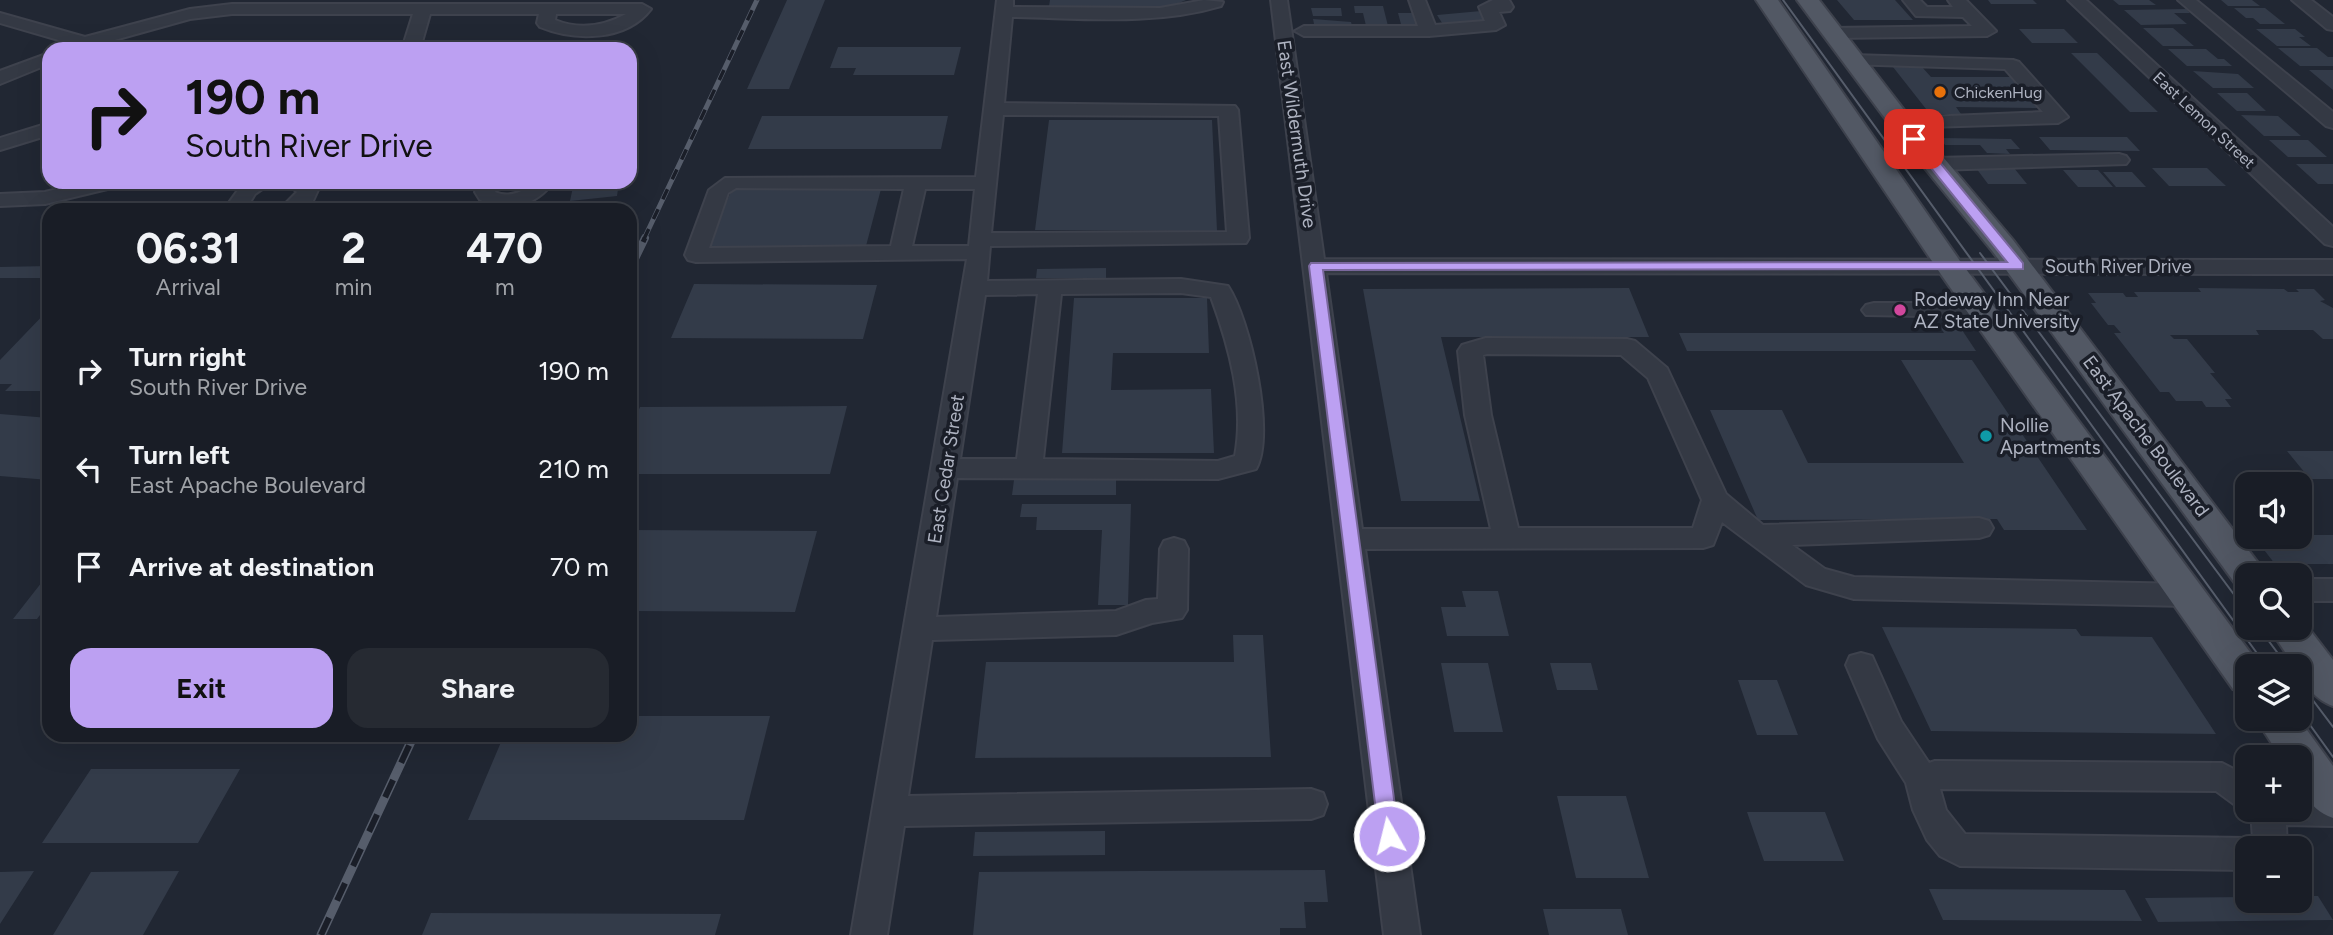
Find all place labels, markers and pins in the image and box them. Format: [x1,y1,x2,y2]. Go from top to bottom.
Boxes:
place label: ChickenHug [1954,83,2042,102]
marker: ChickenHug [1932,84,1948,100]
pin [1884,109,1944,169]
place label: Rodeway Inn Near AZ State University [1914,288,2080,333]
marker: Rodeway Inn Near AZ State University [1892,302,1908,318]
place label: Nollie Apartments [2000,414,2101,459]
marker: Nollie Apartments [1978,428,1994,444]

